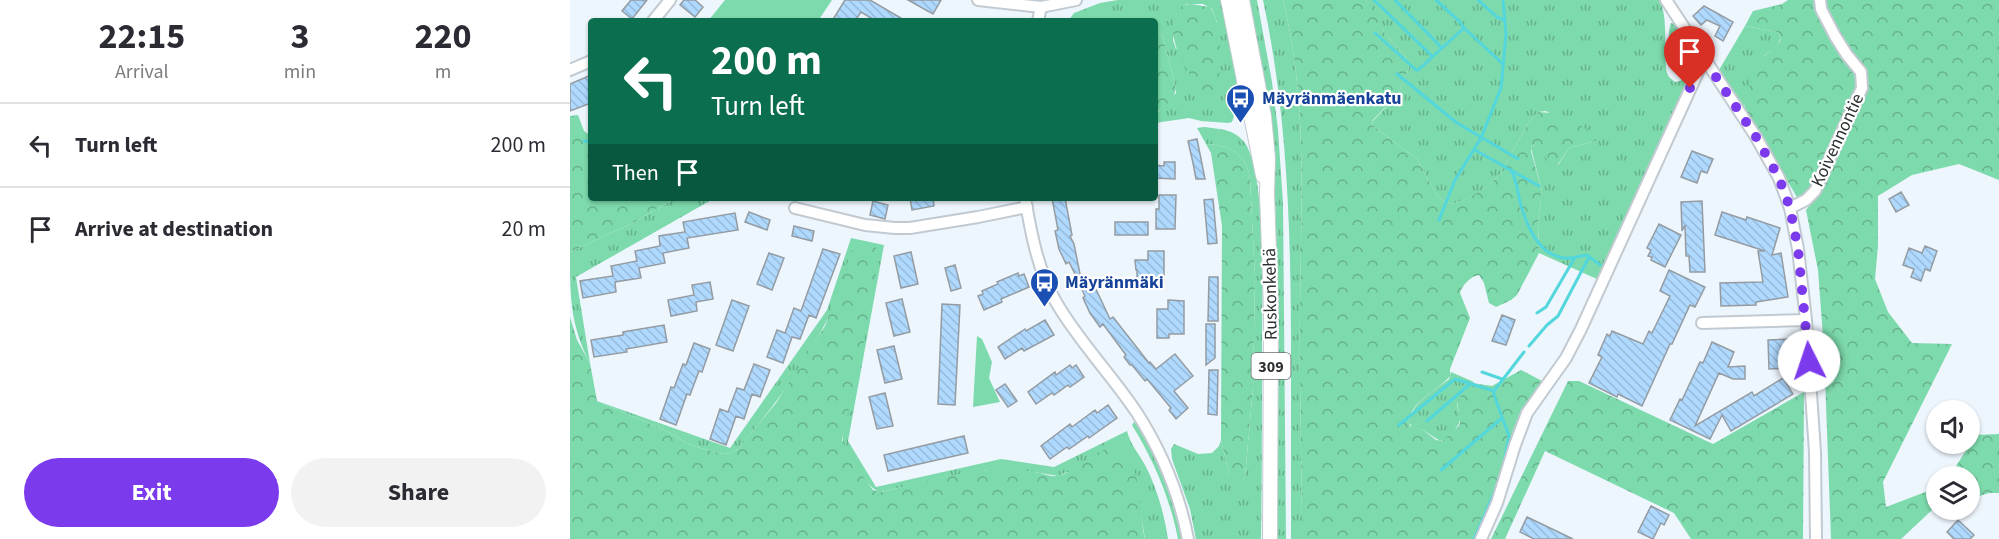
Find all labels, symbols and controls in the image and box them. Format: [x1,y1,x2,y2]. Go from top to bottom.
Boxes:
text: 22:15 [98,11,185,62]
text: 3 [290,11,309,62]
text: 220 [415,11,472,62]
pin [1664,26,1715,88]
text: 200 m [711,31,822,91]
icon: arrive [1673,35,1706,68]
icon: left [612,42,690,120]
text: Arrival [115,58,169,86]
text: min [284,58,316,86]
text: m [435,58,451,86]
bus stop icon: Mäyränmäenkatu [1225,82,1257,124]
place label: Mäyränmäenkatu [1262,86,1402,111]
text: Turn left [711,87,805,126]
street label: Koivennontie [1805,89,1870,191]
icon: left [24,129,57,162]
text: Turn left [75,129,157,161]
text: 200 m [491,129,546,161]
icon: arrive [671,156,704,189]
text: Then [612,157,659,189]
icon: arrive [24,213,57,246]
text: Arrive at destination [75,213,273,245]
text: 20 m [501,213,546,245]
street label: Ruskonkehä [1257,248,1284,340]
bus stop icon: Mäyränmäki [1028,266,1060,308]
place label: Mäyränmäki [1065,270,1164,295]
position arrow [1777,329,1841,393]
road number: 309 [1252,353,1290,379]
map controls [1926,400,1980,520]
button: sound [1926,400,1980,454]
button: Exit [24,458,279,527]
button: Share [291,458,546,527]
button: layers [1926,466,1980,520]

